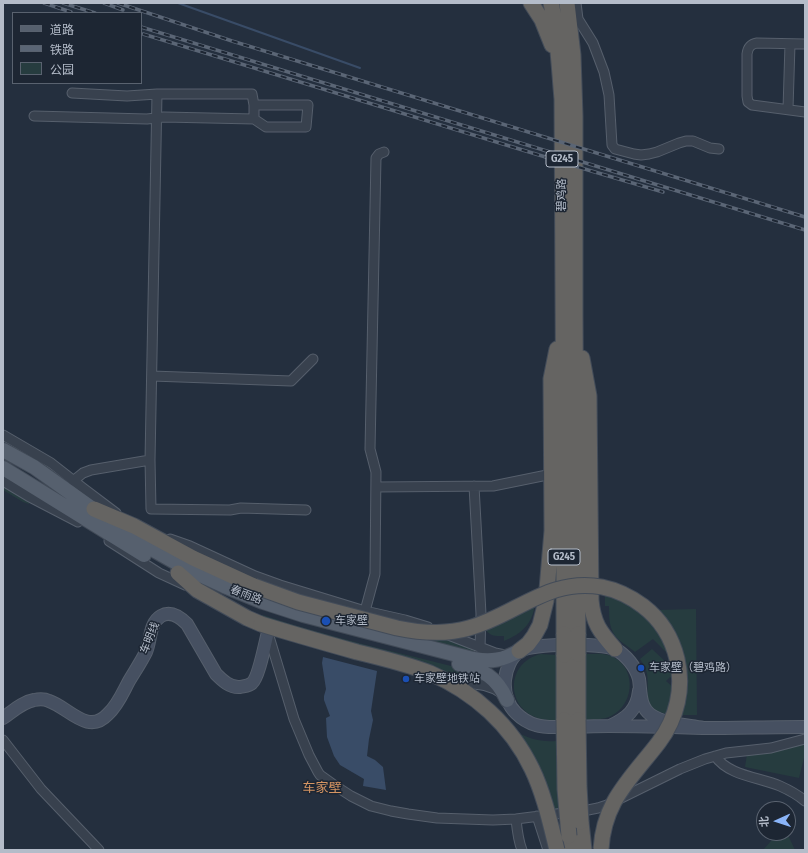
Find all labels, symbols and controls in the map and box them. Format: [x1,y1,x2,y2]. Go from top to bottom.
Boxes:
legend [12,12,142,84]
text: 道路 [50,23,74,37]
text: 铁路 [50,43,74,57]
text: 公园 [50,63,74,77]
road number: G245 [546,151,578,167]
street label: 碧鸡路 [555,179,569,211]
road number: G245 [548,549,580,565]
street label: 春雨路 [228,583,264,607]
place label: 车家壁 [335,614,368,628]
marker: 车家壁 [320,615,332,627]
street label: 车明线 [138,620,162,656]
place label: 车家壁（碧鸡路） [649,661,737,675]
marker: 车家壁（碧鸡路） [636,663,646,673]
place label: 车家壁地铁站 [414,672,480,686]
marker: 车家壁地铁站 [401,674,411,684]
district label: 车家壁 [303,780,341,796]
north arrow [756,801,796,841]
text: 北 [758,816,771,827]

